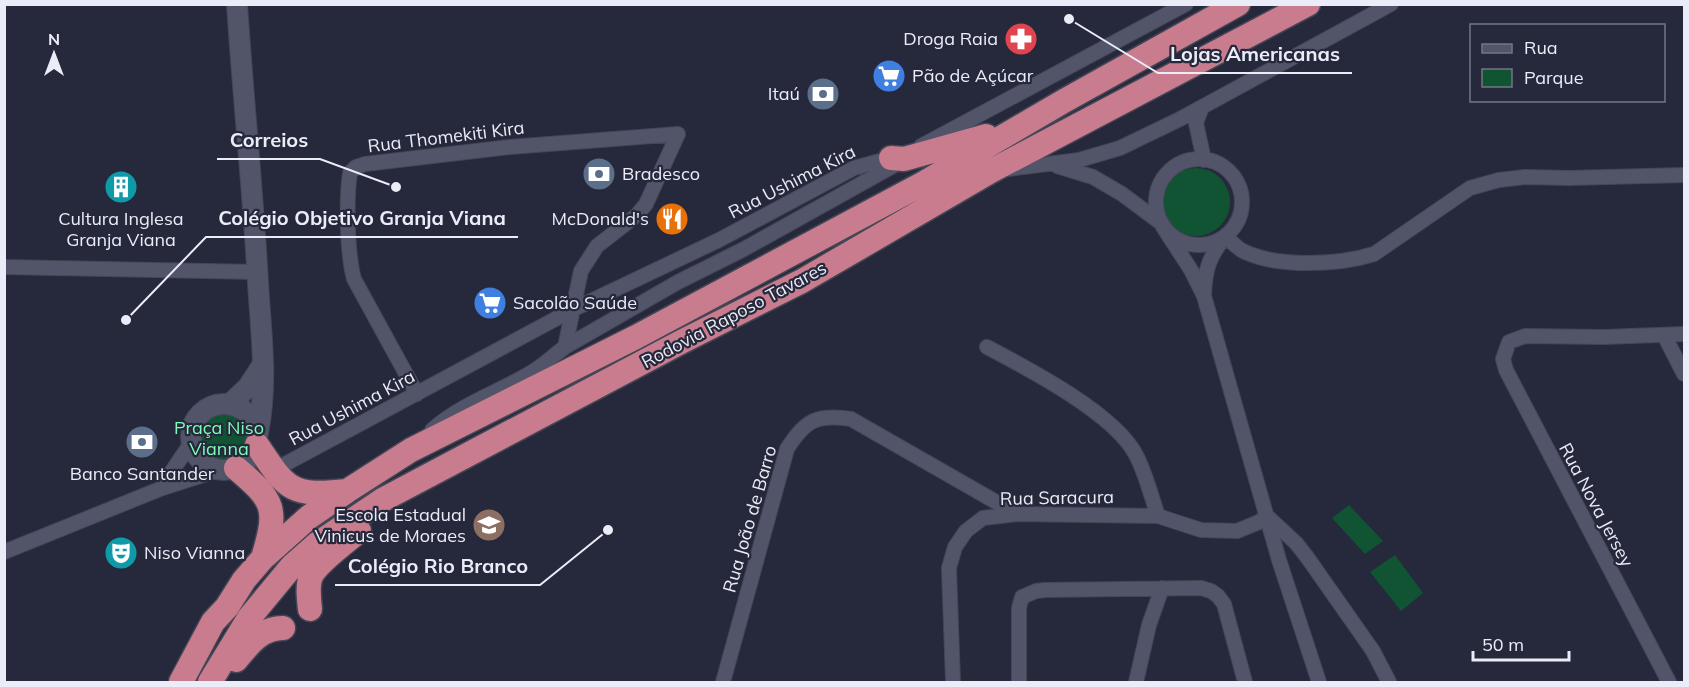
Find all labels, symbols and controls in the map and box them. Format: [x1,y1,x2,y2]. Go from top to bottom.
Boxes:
pharmacy icon: Droga Raia [1003,21,1039,57]
north arrow [24,24,84,84]
legend [1470,24,1665,102]
place label: Droga Raia [903,27,998,50]
text: N [48,29,60,49]
callout: Lojas Americanas [1158,35,1352,73]
text: Rua [1524,36,1558,59]
text: Lojas Americanas [1170,41,1340,66]
supermarket icon: Pão de Açúcar [871,58,907,94]
place label: Pão de Açúcar [912,64,1034,87]
text: Parque [1524,66,1583,89]
bank icon: Itaú [805,76,841,112]
place label: Itaú [768,82,800,105]
street label: Rua Thomekiti Kira [366,115,525,158]
callout: Correios [217,121,320,159]
text: Correios [230,127,308,152]
street label: Rua Ushima Kira [724,140,859,223]
bank icon: Bradesco [581,156,617,192]
place label: Bradesco [622,162,700,185]
building icon: Cultura Inglesa Granja Viana [103,169,139,205]
callout: Colégio Objetivo Granja Viana [206,199,518,237]
restaurant icon: McDonald's [654,201,690,237]
text: Colégio Objetivo Granja Viana [218,205,506,230]
place label: Cultura Inglesa Granja Viana [58,207,184,251]
place label: McDonald's [552,207,649,230]
street label: Rodovia Raposo Tavares [637,256,830,373]
supermarket icon: Sacolão Saúde [472,285,508,321]
place label: Sacolão Saúde [513,291,637,314]
street label: Rua Ushima Kira [285,365,419,450]
park label: Praça Niso Vianna [174,416,264,460]
bank icon: Banco Santander [124,424,160,460]
street label: Rua Nova Jersey [1554,439,1639,571]
street label: Rua João de Barro [718,443,782,595]
place label: Banco Santander [70,462,215,485]
street label: Rua Saracura [1000,485,1114,510]
place label: Escola Estadual Vinicus de Moraes [314,503,466,547]
school or university icon: Escola Estadual Vinicus de Moraes [471,507,507,543]
theatre icon: Niso Vianna [103,535,139,571]
place label: Niso Vianna [144,541,245,564]
callout: Colégio Rio Branco [335,547,540,585]
text: Colégio Rio Branco [348,553,528,578]
scale bar [1473,624,1569,662]
text: 50 m [1482,633,1524,656]

